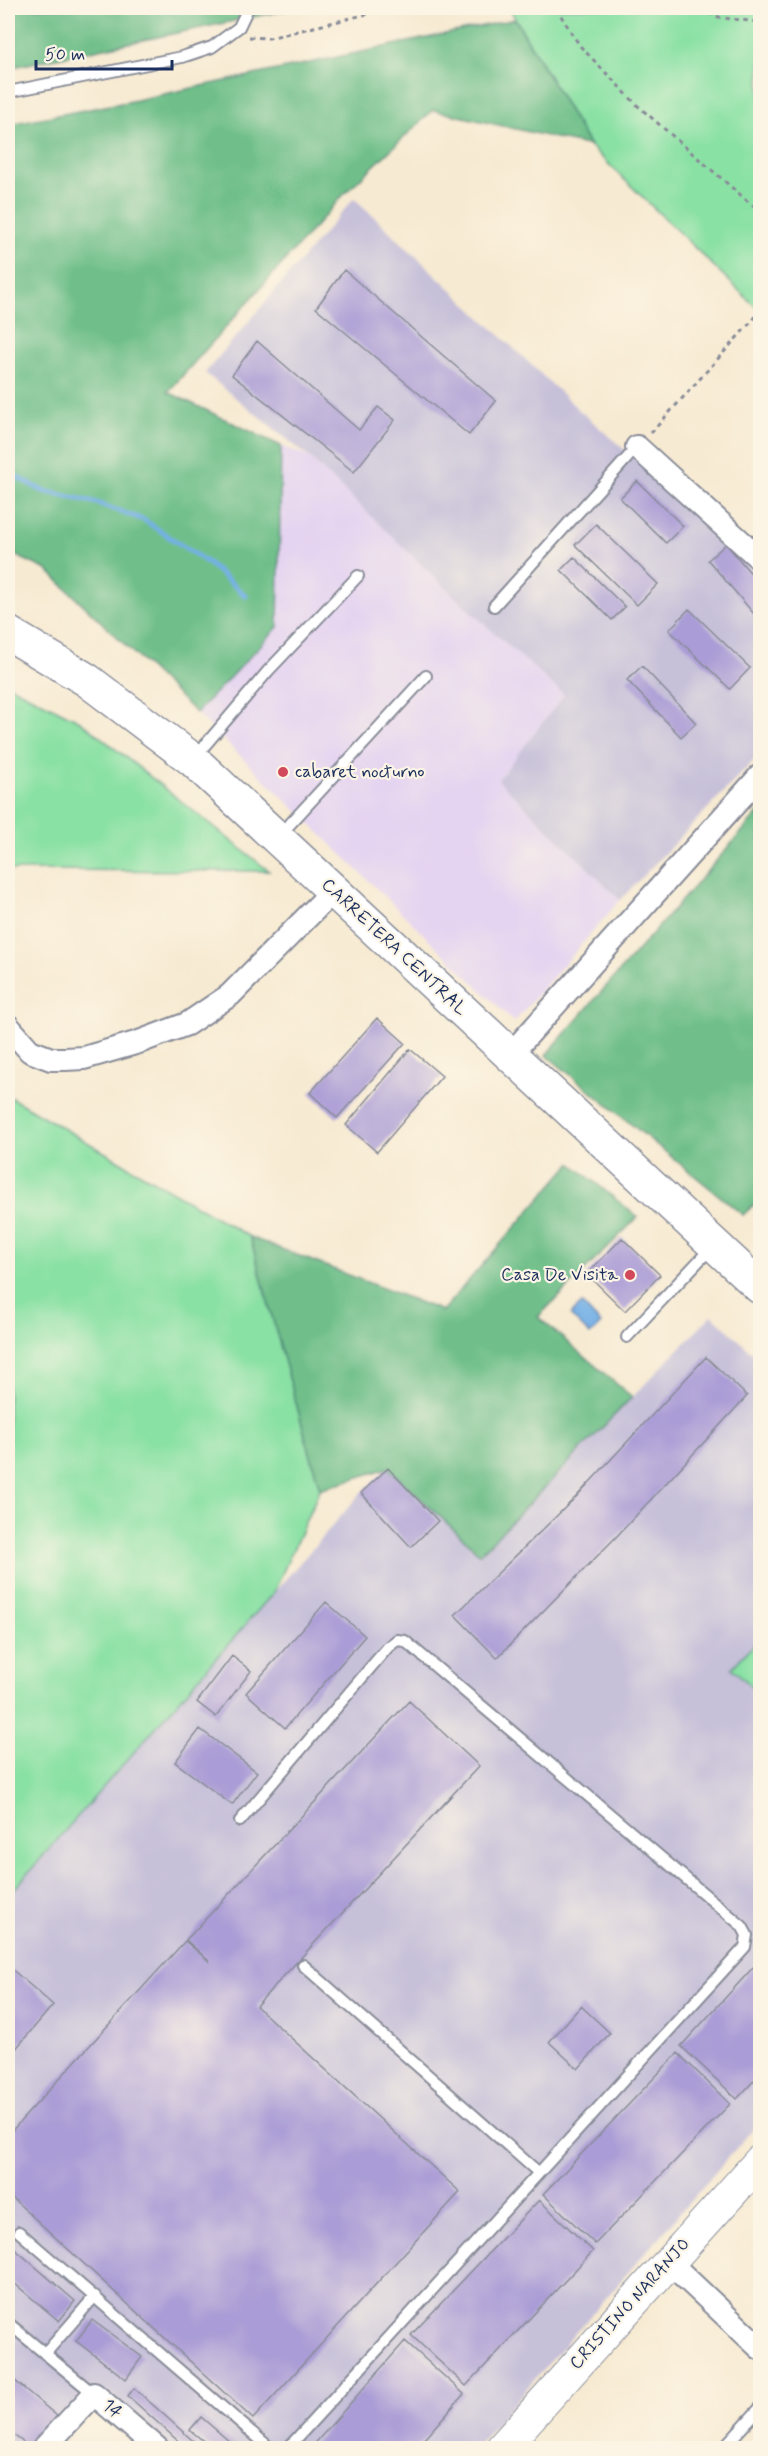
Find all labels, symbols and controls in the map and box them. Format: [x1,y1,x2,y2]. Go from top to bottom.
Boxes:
scale bar [36,33,172,71]
text: 50 m [45,43,85,67]
place label: cabaret nocturno [295,760,425,784]
marker: cabaret nocturno [276,765,290,779]
street label: CARRETERA CENTRAL [316,873,472,1021]
place label: Casa De Visita [501,1263,618,1287]
marker: Casa De Visita [623,1268,637,1282]
street label: CRISTINO NARANJO [564,2233,696,2375]
street label: 14 [97,2394,127,2424]

